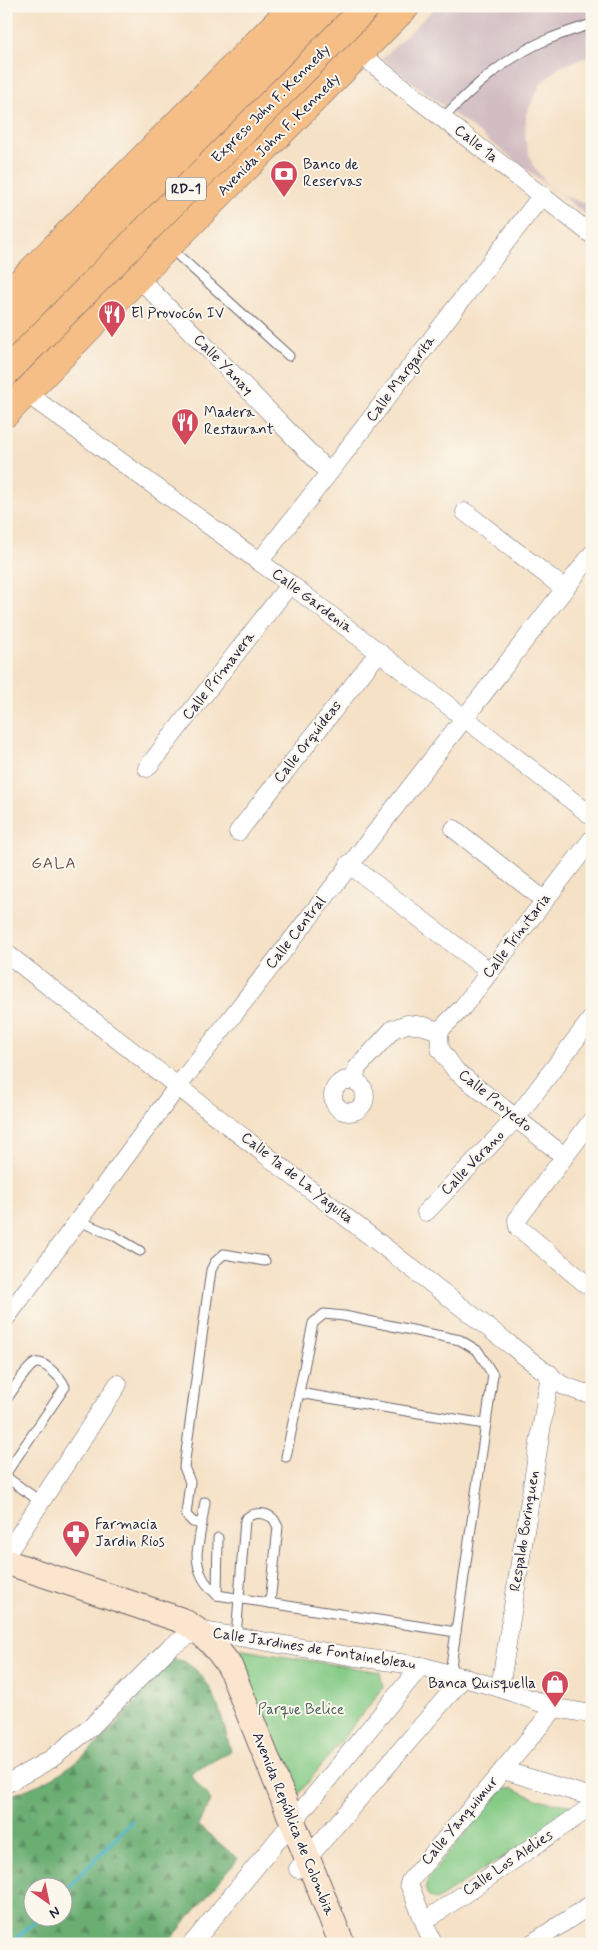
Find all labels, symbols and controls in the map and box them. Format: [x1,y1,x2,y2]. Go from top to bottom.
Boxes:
street label: Expreso John F. Kennedy [207,40,335,168]
street label: Avenida John F. Kennedy [213,69,345,201]
street label: Calle 1a [450,121,502,168]
place label: Banco de Reservas [303,155,363,192]
bank icon: Banco de Reservas [269,159,299,198]
road number: RD-1 [166,178,206,200]
restaurant icon: El Provocón IV [97,299,127,338]
place label: El Provocón IV [131,304,225,324]
street label: Calle Yanay [189,330,257,400]
street label: Calle Margarita [362,331,442,427]
place label: Madera Restaurant [204,403,274,440]
restaurant icon: Madera Restaurant [170,407,200,446]
street label: Calle Gardenia [267,564,357,639]
street label: Calle Primavera [178,627,261,724]
street label: Calle Orquídeas [269,696,347,787]
district label: GALA [31,853,77,874]
street label: Calle Trinitaria [478,889,556,983]
street label: Calle Central [261,892,331,973]
street label: Calle Proyecto [454,1065,536,1137]
street label: Calle Verano [437,1126,509,1200]
street label: Calle 1a de La Yaguita [236,1128,358,1229]
street label: Respaldo Borinquen [506,1469,544,1593]
place label: Farmacia Jardin Rios [95,1515,165,1552]
pharmacy icon: Farmacia Jardin Rios [61,1519,91,1558]
street label: Calle Jardines de Fontainebleau [211,1623,417,1675]
shop icon: Banca Quisquella [540,1669,570,1708]
place label: Banca Quisquella [428,1674,536,1694]
park label: Parque Belice [258,1700,344,1720]
street label: Avenida República de Colombia [247,1729,339,1920]
street label: Calle Yanquimur [417,1772,503,1870]
street label: Calle Los Alelies [459,1825,557,1901]
north arrow [22,1878,72,1928]
text: N [46,1902,63,1922]

